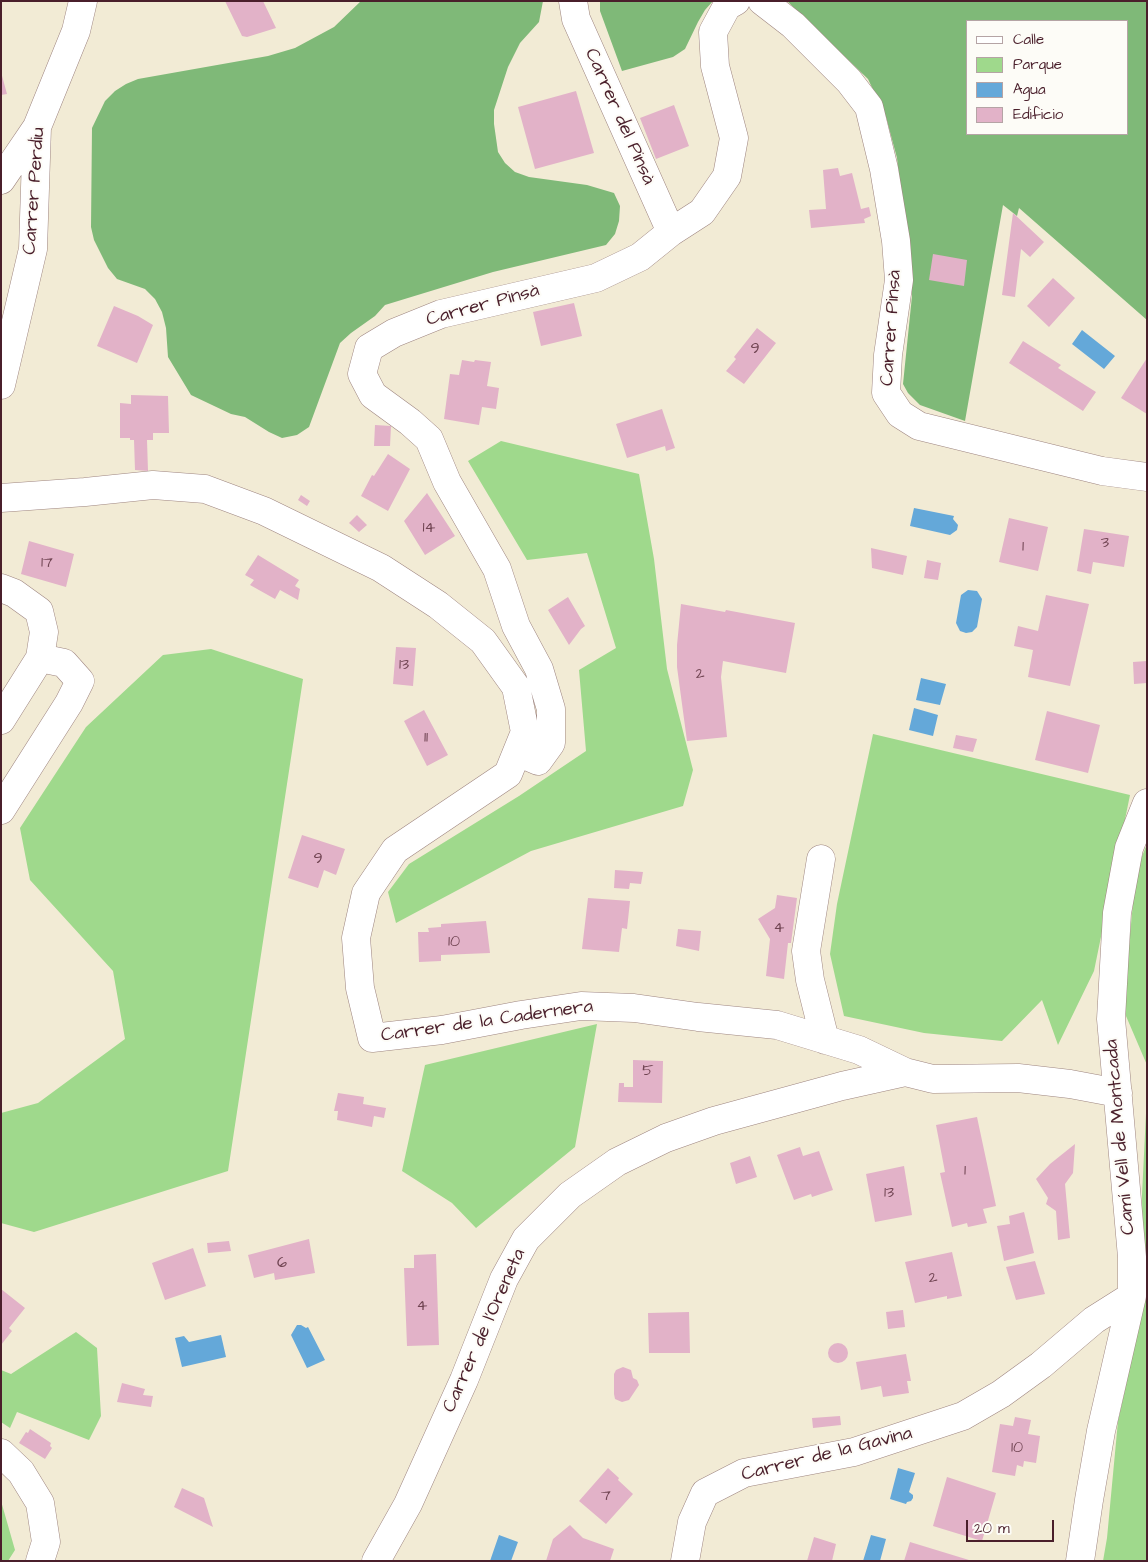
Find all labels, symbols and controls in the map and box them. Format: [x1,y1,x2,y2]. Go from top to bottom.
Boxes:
legend [966,20,1128,135]
text: Calle [1013,29,1044,50]
street label: Carrer del Pinsà [579,45,659,189]
text: Parque [1013,54,1062,75]
text: Agua [1013,79,1046,100]
text: Edificio [1013,104,1063,125]
street label: Carrer Perdiu [19,127,51,255]
street label: Carrer Pinsà [877,269,907,387]
street label: Carrer Pinsà [424,280,542,332]
house number: 9 [750,340,760,360]
house number: 14 [423,519,435,539]
house number: 3 [1101,534,1109,554]
house number: 1 [1022,538,1024,558]
house number: 17 [41,554,53,574]
house number: 13 [399,656,409,676]
house number: 2 [695,665,705,685]
house number: 11 [424,729,428,749]
house number: 9 [313,850,323,870]
house number: 4 [774,919,784,939]
house number: 10 [448,933,460,953]
street label: Carrer de la Cadernera [380,996,594,1048]
street label: Camí Vell de Montcada [1101,1038,1141,1236]
house number: 5 [642,1062,654,1082]
house number: 1 [964,1162,966,1182]
house number: 13 [884,1184,894,1204]
street label: Carrer de l'Oreneta [439,1246,531,1416]
house number: 6 [277,1254,287,1274]
house number: 2 [928,1269,938,1289]
house number: 4 [417,1297,427,1317]
street label: Carrer de la Gavina [739,1423,915,1487]
house number: 10 [1011,1439,1023,1459]
house number: 7 [601,1487,611,1507]
scale bar [968,1510,1056,1542]
text: 20 m [974,1518,1010,1539]

